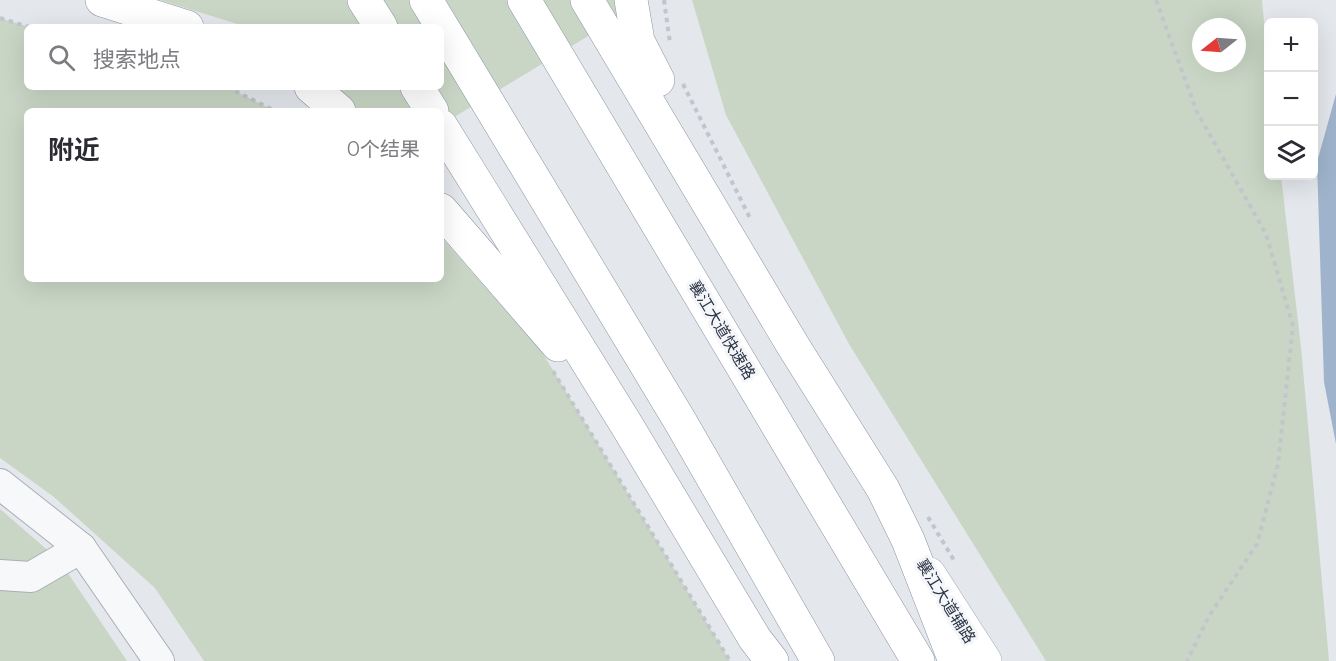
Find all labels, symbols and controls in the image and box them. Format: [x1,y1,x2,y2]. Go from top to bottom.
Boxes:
north arrow [1192,18,1246,72]
map controls [1264,18,1318,180]
button: + [1264,18,1318,72]
search box [24,24,444,90]
icon: search [45,41,78,74]
text: 搜索地点 [93,46,181,73]
button: − [1264,72,1318,126]
button: layers [1264,126,1318,180]
text: 附近 [48,134,100,166]
text: 0个结果 [347,137,420,161]
street label: 襄江大道快速路 [685,277,759,383]
street label: 襄江大道辅路 [913,555,979,647]

